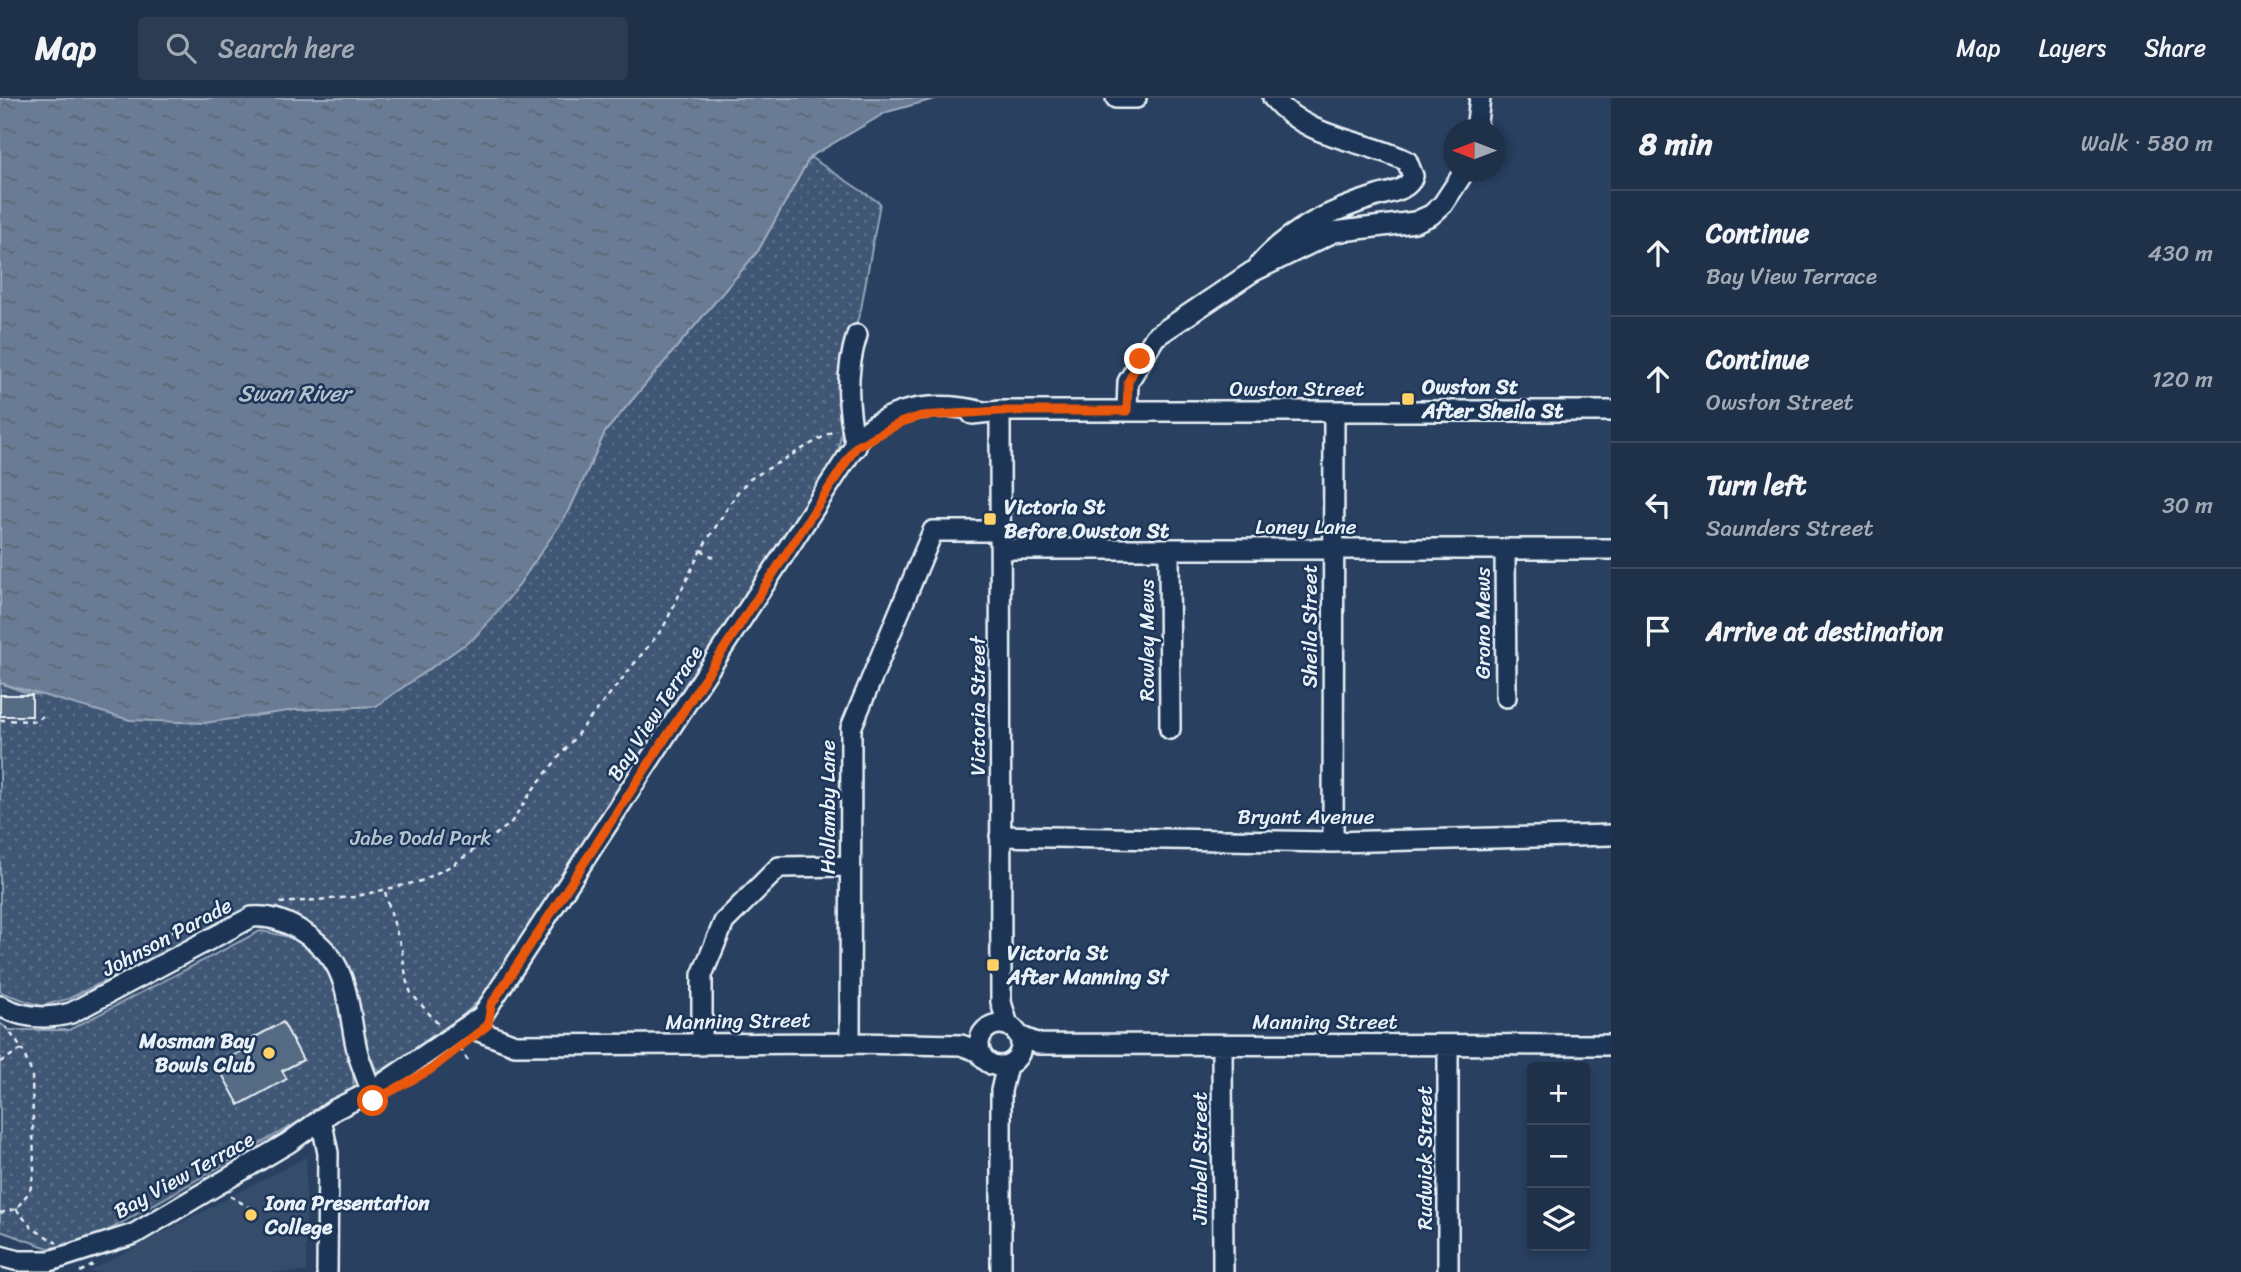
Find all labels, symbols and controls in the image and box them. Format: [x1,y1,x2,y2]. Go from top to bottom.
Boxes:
search box [138,17,628,80]
text: Map [35,19,96,77]
text: Search here [218,25,355,71]
text: Map [1956,27,2001,69]
text: Layers [2039,27,2106,69]
text: Share [2144,27,2206,69]
icon: search [162,29,200,67]
text: 8 min [1639,117,1712,171]
north arrow [1443,119,1506,182]
text: Walk · 580 m [2081,123,2213,164]
text: Continue [1706,210,1809,256]
text: 430 m [2148,233,2213,274]
icon: ahead [1639,234,1677,272]
text: Bay View Terrace [1706,256,1877,297]
text: Continue [1706,336,1809,382]
route end [1124,343,1155,374]
text: 120 m [2152,359,2213,400]
icon: ahead [1639,360,1677,398]
place label: Owston St After Sheila St [1421,368,1564,430]
street label: Owston Street [1230,370,1364,408]
water label: Swan River [238,373,354,414]
text: Owston Street [1706,382,1854,423]
marker: Owston St After Sheila St [1400,391,1416,407]
text: Turn left [1706,462,1806,508]
text: 30 m [2162,485,2213,526]
icon: left [1639,486,1677,524]
place label: Victoria St Before Owston St [1004,488,1170,550]
street label: Loney Lane [1255,508,1357,546]
text: Saunders Street [1706,508,1874,549]
marker: Victoria St Before Owston St [982,511,998,527]
street label: Sheila Street [1291,564,1329,688]
street label: Grono Mews [1464,567,1502,679]
street label: Rowley Mews [1128,578,1166,701]
text: Arrive at destination [1706,608,1943,654]
icon: arrive [1639,612,1677,650]
street label: Victoria Street [959,635,997,776]
street label: Bay View Terrace [597,637,713,789]
street label: Hollamby Lane [809,740,847,874]
street label: Bryant Avenue [1237,798,1375,836]
park label: Jabe Dodd Park [349,819,492,857]
street label: Johnson Parade [94,887,239,988]
place label: Victoria St After Manning St [1006,934,1170,996]
marker: Victoria St After Manning St [985,957,1001,973]
street label: Manning Street [665,1001,811,1041]
street label: Manning Street [1252,1003,1398,1041]
place label: Mosman Bay Bowls Club [138,1022,256,1084]
marker: Mosman Bay Bowls Club [261,1045,277,1061]
map controls [1527,1062,1590,1251]
button: + [1527,1062,1590,1125]
route start [357,1085,388,1116]
street label: Rudwick Street [1406,1086,1444,1230]
street label: Jimbell Street [1181,1092,1219,1225]
street label: Bay View Terrace [106,1121,262,1229]
button: − [1527,1125,1590,1188]
place label: Iona Presentation College [264,1184,430,1246]
button: layers [1527,1188,1590,1251]
marker: Iona Presentation College [243,1207,259,1223]

